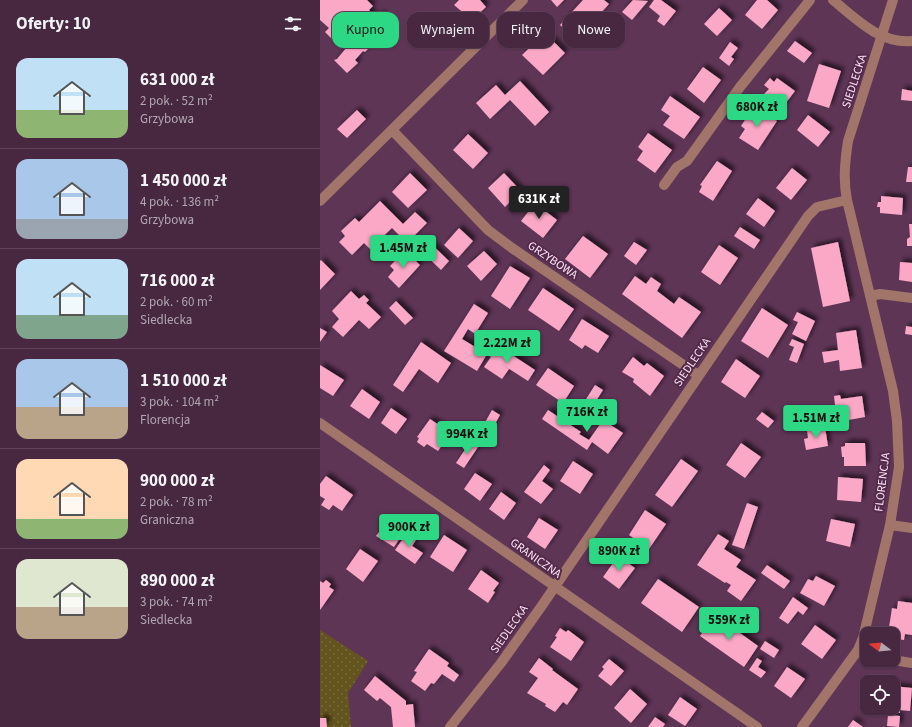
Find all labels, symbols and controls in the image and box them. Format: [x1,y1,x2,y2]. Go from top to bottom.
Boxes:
text: Oferty: 10 [16,12,91,36]
chip: Kupno [332,12,399,48]
chip: Wynajem [407,12,489,48]
chip: Filtry [497,12,555,48]
chip: Nowe [563,12,625,48]
icon: filters [282,13,304,35]
street label: SIEDLECKA [838,52,871,110]
text: 631 000 zł [140,68,215,92]
icon: home [48,74,96,122]
text: 2 pok. · 52 m² [140,92,213,110]
pin: 680K zł [720,94,794,128]
text: 680K zł [736,98,778,116]
text: Grzybowa [140,110,194,128]
text: 1 450 000 zł [140,169,227,193]
icon: home [48,175,96,223]
pin: 631K zł [502,186,576,220]
text: 631K zł [518,190,560,208]
text: 4 pok. · 136 m² [140,193,219,211]
text: Grzybowa [140,211,194,229]
pin: 1.45M zł [362,235,444,269]
street label: GRZYBOWA [524,237,582,284]
text: 1.45M zł [379,239,427,257]
text: 716 000 zł [140,269,215,293]
icon: home [48,275,96,323]
text: 2 pok. · 60 m² [140,293,213,311]
text: Siedlecka [140,311,192,329]
pin: 2.22M zł [466,330,548,364]
text: 2.22M zł [483,334,531,352]
street label: SIEDLECKA [670,334,715,390]
text: 1 510 000 zł [140,369,227,393]
icon: home [48,375,96,423]
text: 3 pok. · 104 m² [140,393,219,411]
pin: 716K zł [550,399,624,433]
text: 716K zł [566,403,608,421]
pin: 1.51M zł [775,405,857,439]
text: 1.51M zł [792,409,840,427]
text: Florencja [140,411,190,429]
pin: 994K zł [430,421,504,455]
text: 994K zł [446,425,488,443]
street label: FLORENCJA [870,451,895,513]
text: 900 000 zł [140,469,215,493]
icon: home [48,475,96,523]
text: 2 pok. · 78 m² [140,493,213,511]
text: Graniczna [140,511,194,529]
pin: 900K zł [372,514,446,548]
text: 900K zł [388,518,430,536]
street label: GRANICZNA [507,534,565,583]
pin: 890K zł [582,538,656,572]
text: 890K zł [598,542,640,560]
text: 890 000 zł [140,569,215,593]
icon: home [48,575,96,623]
text: 3 pok. · 74 m² [140,593,213,611]
street label: SIEDLECKA [486,601,533,657]
pin: 559K zł [692,607,766,641]
text: Siedlecka [140,611,192,629]
text: 559K zł [708,611,750,629]
north arrow [860,627,900,667]
map controls [860,627,900,715]
button: locate [860,675,900,715]

